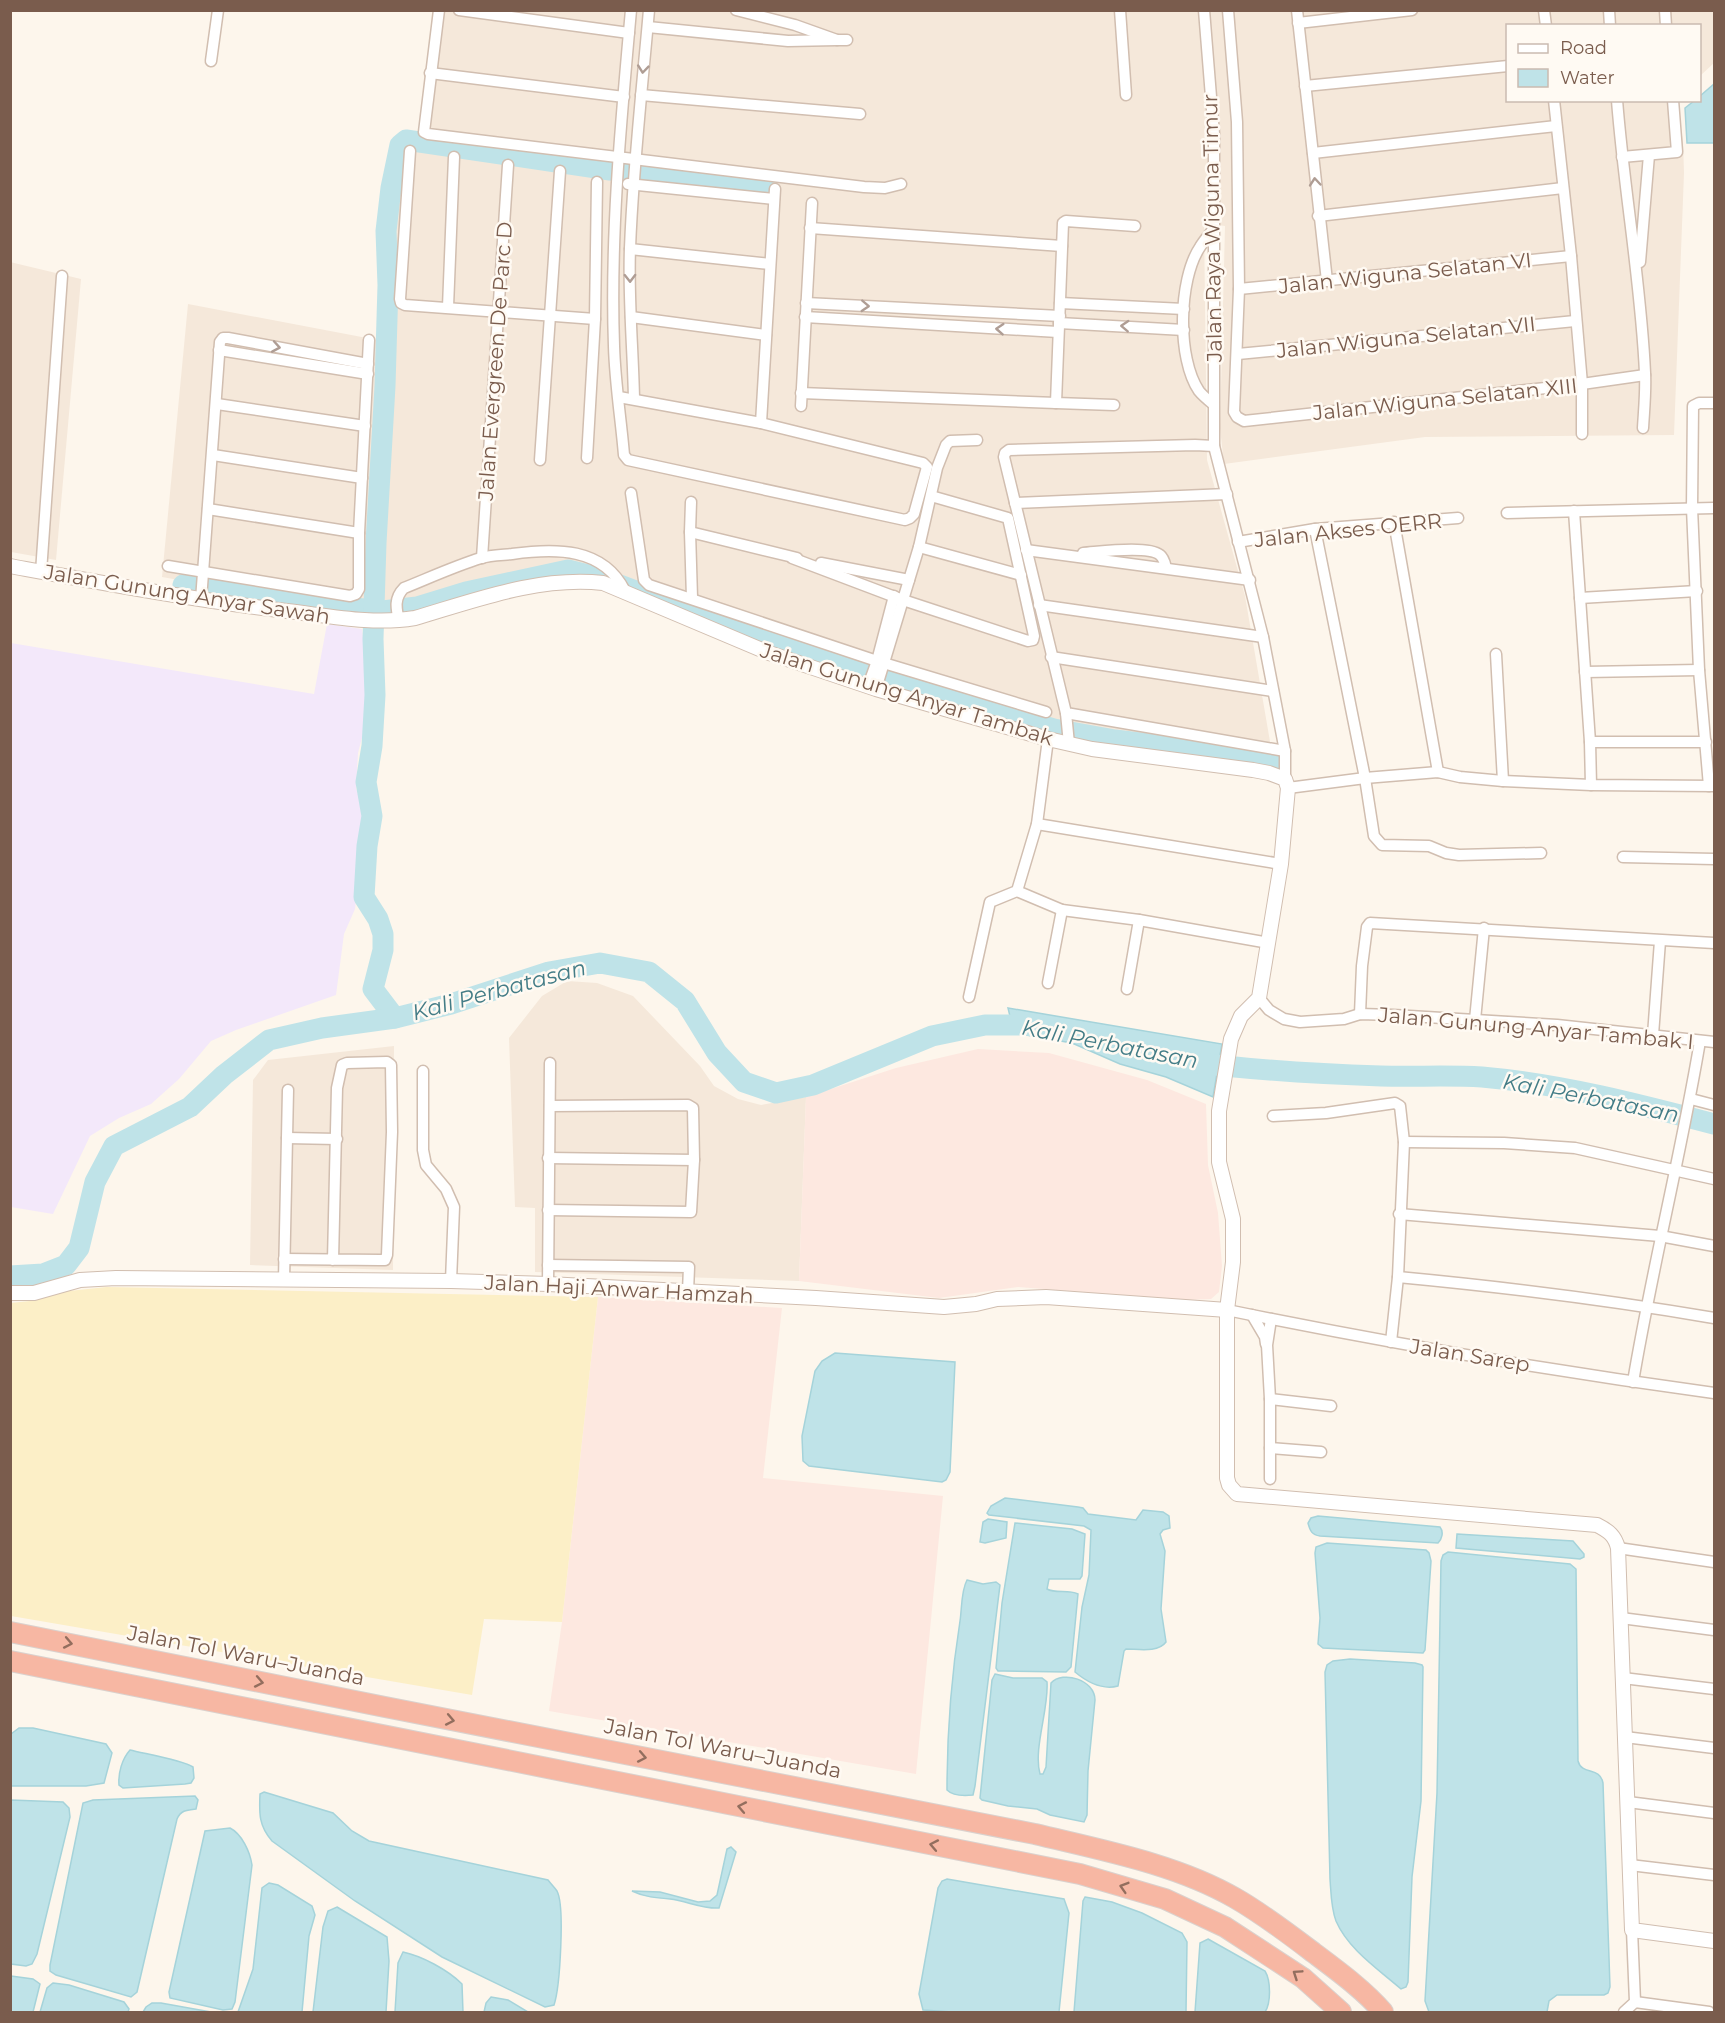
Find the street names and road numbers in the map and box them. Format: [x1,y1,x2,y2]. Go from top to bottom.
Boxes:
street label: Jalan Raya Wiguna Timur [1197,94,1227,363]
street label: Jalan Evergreen De Parc D [473,221,517,502]
street label: Jalan Wiguna Selatan VI [1276,247,1533,299]
street label: Jalan Wiguna Selatan VII [1274,311,1537,363]
street label: Jalan Wiguna Selatan XIII [1310,373,1579,425]
street label: Jalan Akses OERR [1252,508,1443,552]
street label: Jalan Gunung Anyar Sawah [41,559,332,629]
street label: Jalan Gunung Anyar Tambak [757,637,1057,751]
street label: Jalan Gunung Anyar Tambak I [1376,1002,1695,1054]
street label: Jalan Haji Anwar Hamzah [483,1269,754,1309]
street label: Jalan Sarep [1407,1333,1532,1377]
street label: Jalan Tol Waru–Juanda [124,1620,367,1690]
street label: Jalan Tol Waru–Juanda [601,1713,844,1783]

